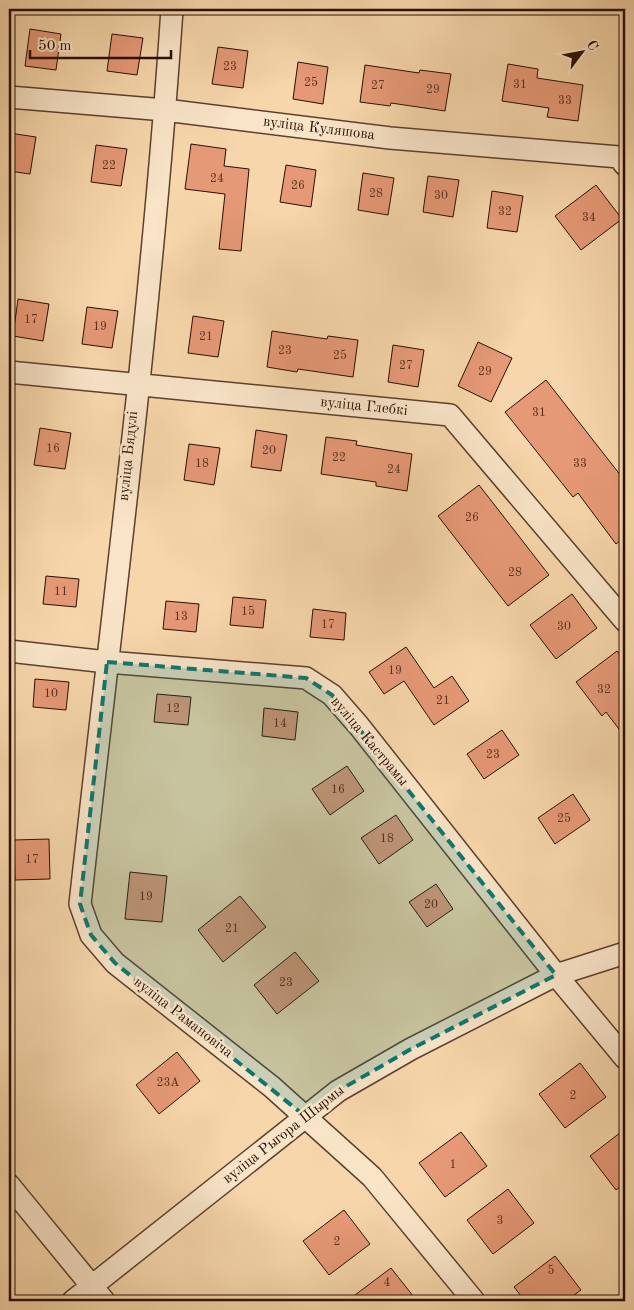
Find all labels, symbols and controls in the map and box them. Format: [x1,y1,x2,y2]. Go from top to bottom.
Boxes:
scale bar [30,28,171,60]
north arrow [556,28,606,78]
text: С [584,38,601,53]
text: 50 m [38,39,72,54]
house number: 23 [223,61,237,73]
house number: 25 [304,76,318,89]
house number: 31 [513,79,527,91]
house number: 27 [371,80,385,92]
house number: 29 [426,84,440,96]
house number: 33 [558,95,572,107]
street label: вуліца Куляшова [262,115,376,143]
house number: 22 [102,160,116,172]
house number: 24 [210,173,224,185]
house number: 26 [291,180,305,192]
house number: 28 [369,188,383,200]
house number: 30 [434,190,448,202]
house number: 32 [498,206,512,218]
house number: 34 [582,212,596,224]
house number: 17 [24,314,38,326]
house number: 19 [93,321,107,333]
house number: 21 [199,331,213,343]
house number: 23 [278,345,292,357]
house number: 25 [333,349,347,362]
house number: 27 [399,360,413,372]
house number: 29 [478,366,492,378]
street label: вуліца Глебкі [320,395,408,419]
house number: 31 [532,407,546,419]
street label: вуліца Бядулі [117,410,141,502]
house number: 16 [46,443,60,455]
house number: 20 [262,445,276,457]
house number: 22 [332,452,346,464]
house number: 18 [195,458,209,470]
house number: 33 [573,458,587,470]
house number: 24 [387,464,401,476]
house number: 26 [465,512,479,524]
house number: 28 [508,567,522,579]
house number: 11 [54,586,68,598]
house number: 15 [241,605,255,618]
house number: 13 [174,611,188,623]
house number: 17 [321,619,335,631]
house number: 30 [557,621,571,633]
house number: 19 [388,665,402,677]
house number: 32 [597,684,611,696]
house number: 10 [44,688,58,700]
street label: вуліца Кастрамы [327,695,411,790]
house number: 21 [436,695,450,707]
house number: 12 [166,703,180,715]
house number: 14 [273,718,287,730]
house number: 23 [486,749,500,761]
house number: 16 [331,784,345,796]
house number: 25 [557,812,571,825]
house number: 18 [380,833,394,845]
house number: 17 [25,854,39,866]
house number: 19 [139,891,153,903]
house number: 20 [424,899,438,911]
house number: 21 [225,923,239,935]
street label: вуліца Рамановіча [131,975,236,1062]
house number: 23 [279,977,293,989]
house number: 23А [156,1077,180,1089]
street label: вуліца Рыгора Шырмы [220,1083,348,1187]
house number: 2 [570,1090,576,1102]
house number: 1 [450,1159,456,1171]
house number: 3 [497,1215,503,1227]
house number: 2 [334,1236,340,1248]
house number: 5 [548,1264,555,1277]
house number: 4 [384,1277,391,1289]

